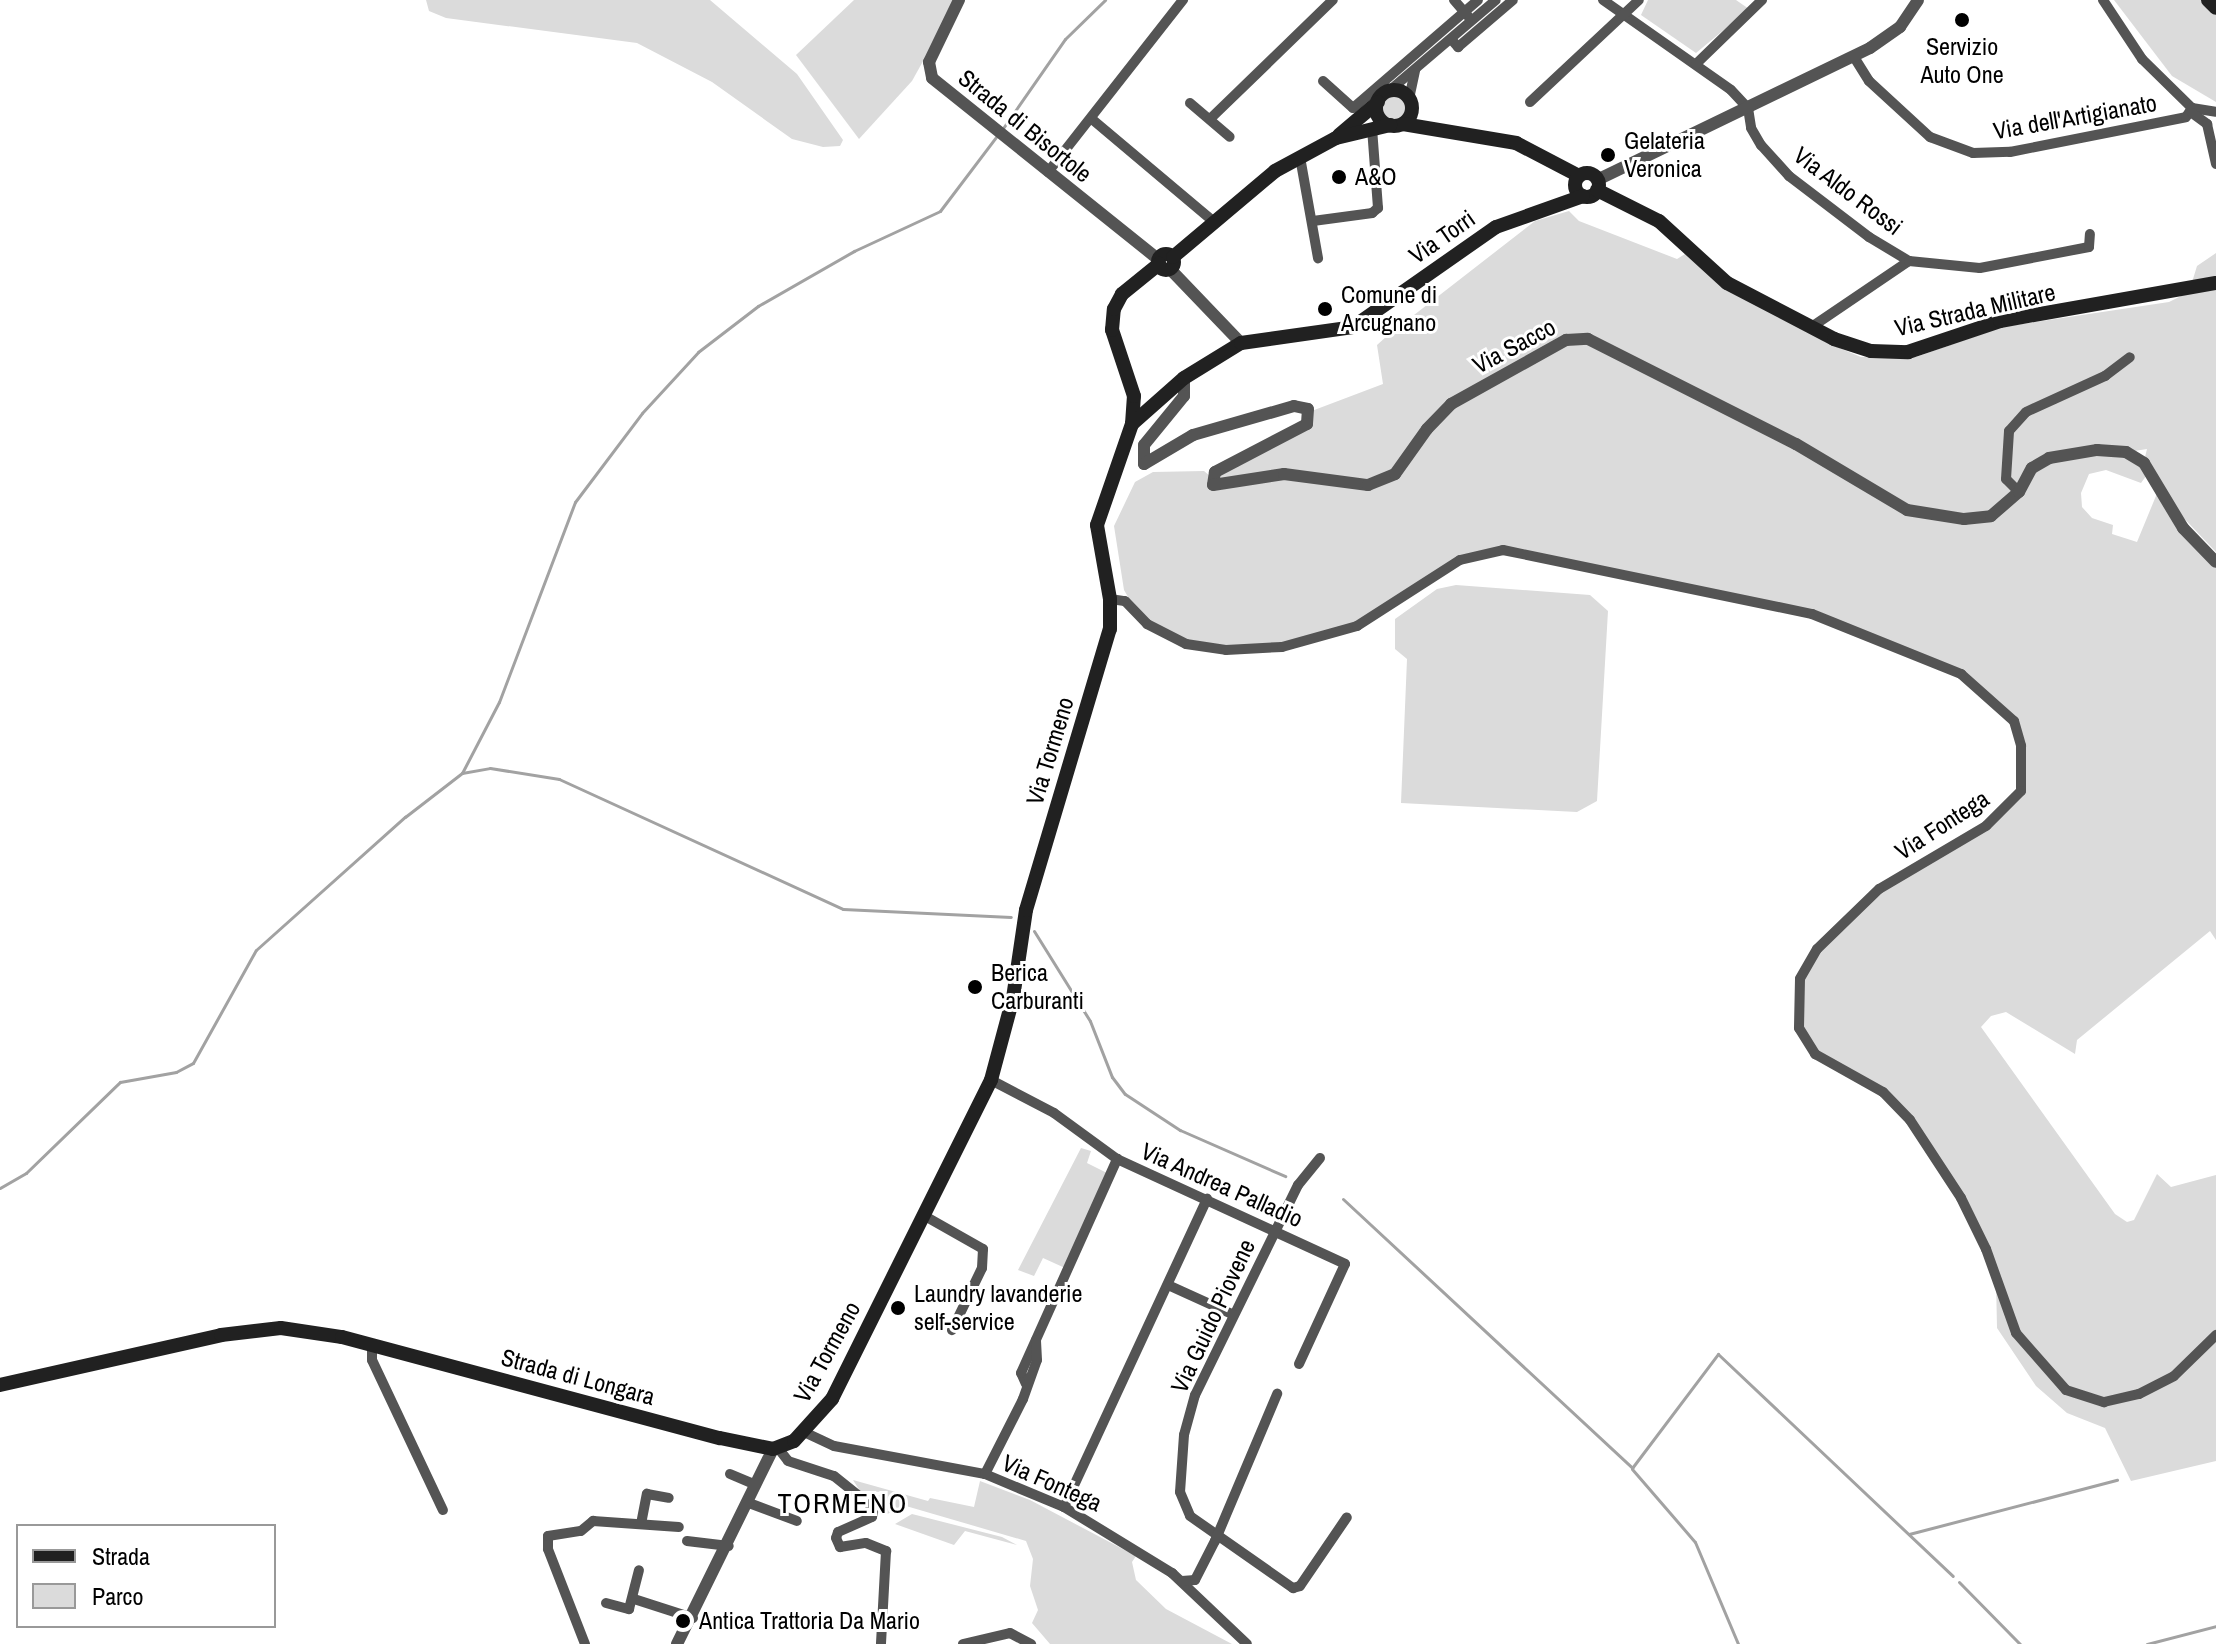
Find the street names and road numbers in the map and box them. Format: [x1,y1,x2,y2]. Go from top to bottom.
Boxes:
street label: Strada di Bisortole [953,64,1097,188]
street label: Via dell'Artigianato [1991,88,2159,146]
street label: Via Aldo Rossi [1787,140,1909,242]
street label: Via Torri [1403,204,1481,270]
street label: Via Strada Militare [1892,278,2058,342]
street label: Via Sacco [1468,312,1560,380]
street label: Via Tormeno [1020,694,1080,808]
street label: Via Fontega [1890,784,1994,866]
street label: Via Andrea Palladio [1136,1136,1308,1234]
street label: Via Guido Piovene [1165,1235,1261,1397]
street label: Via Tormeno [787,1296,867,1408]
street label: Strada di Longara [498,1343,658,1411]
street label: Via Fontega [998,1448,1106,1518]

